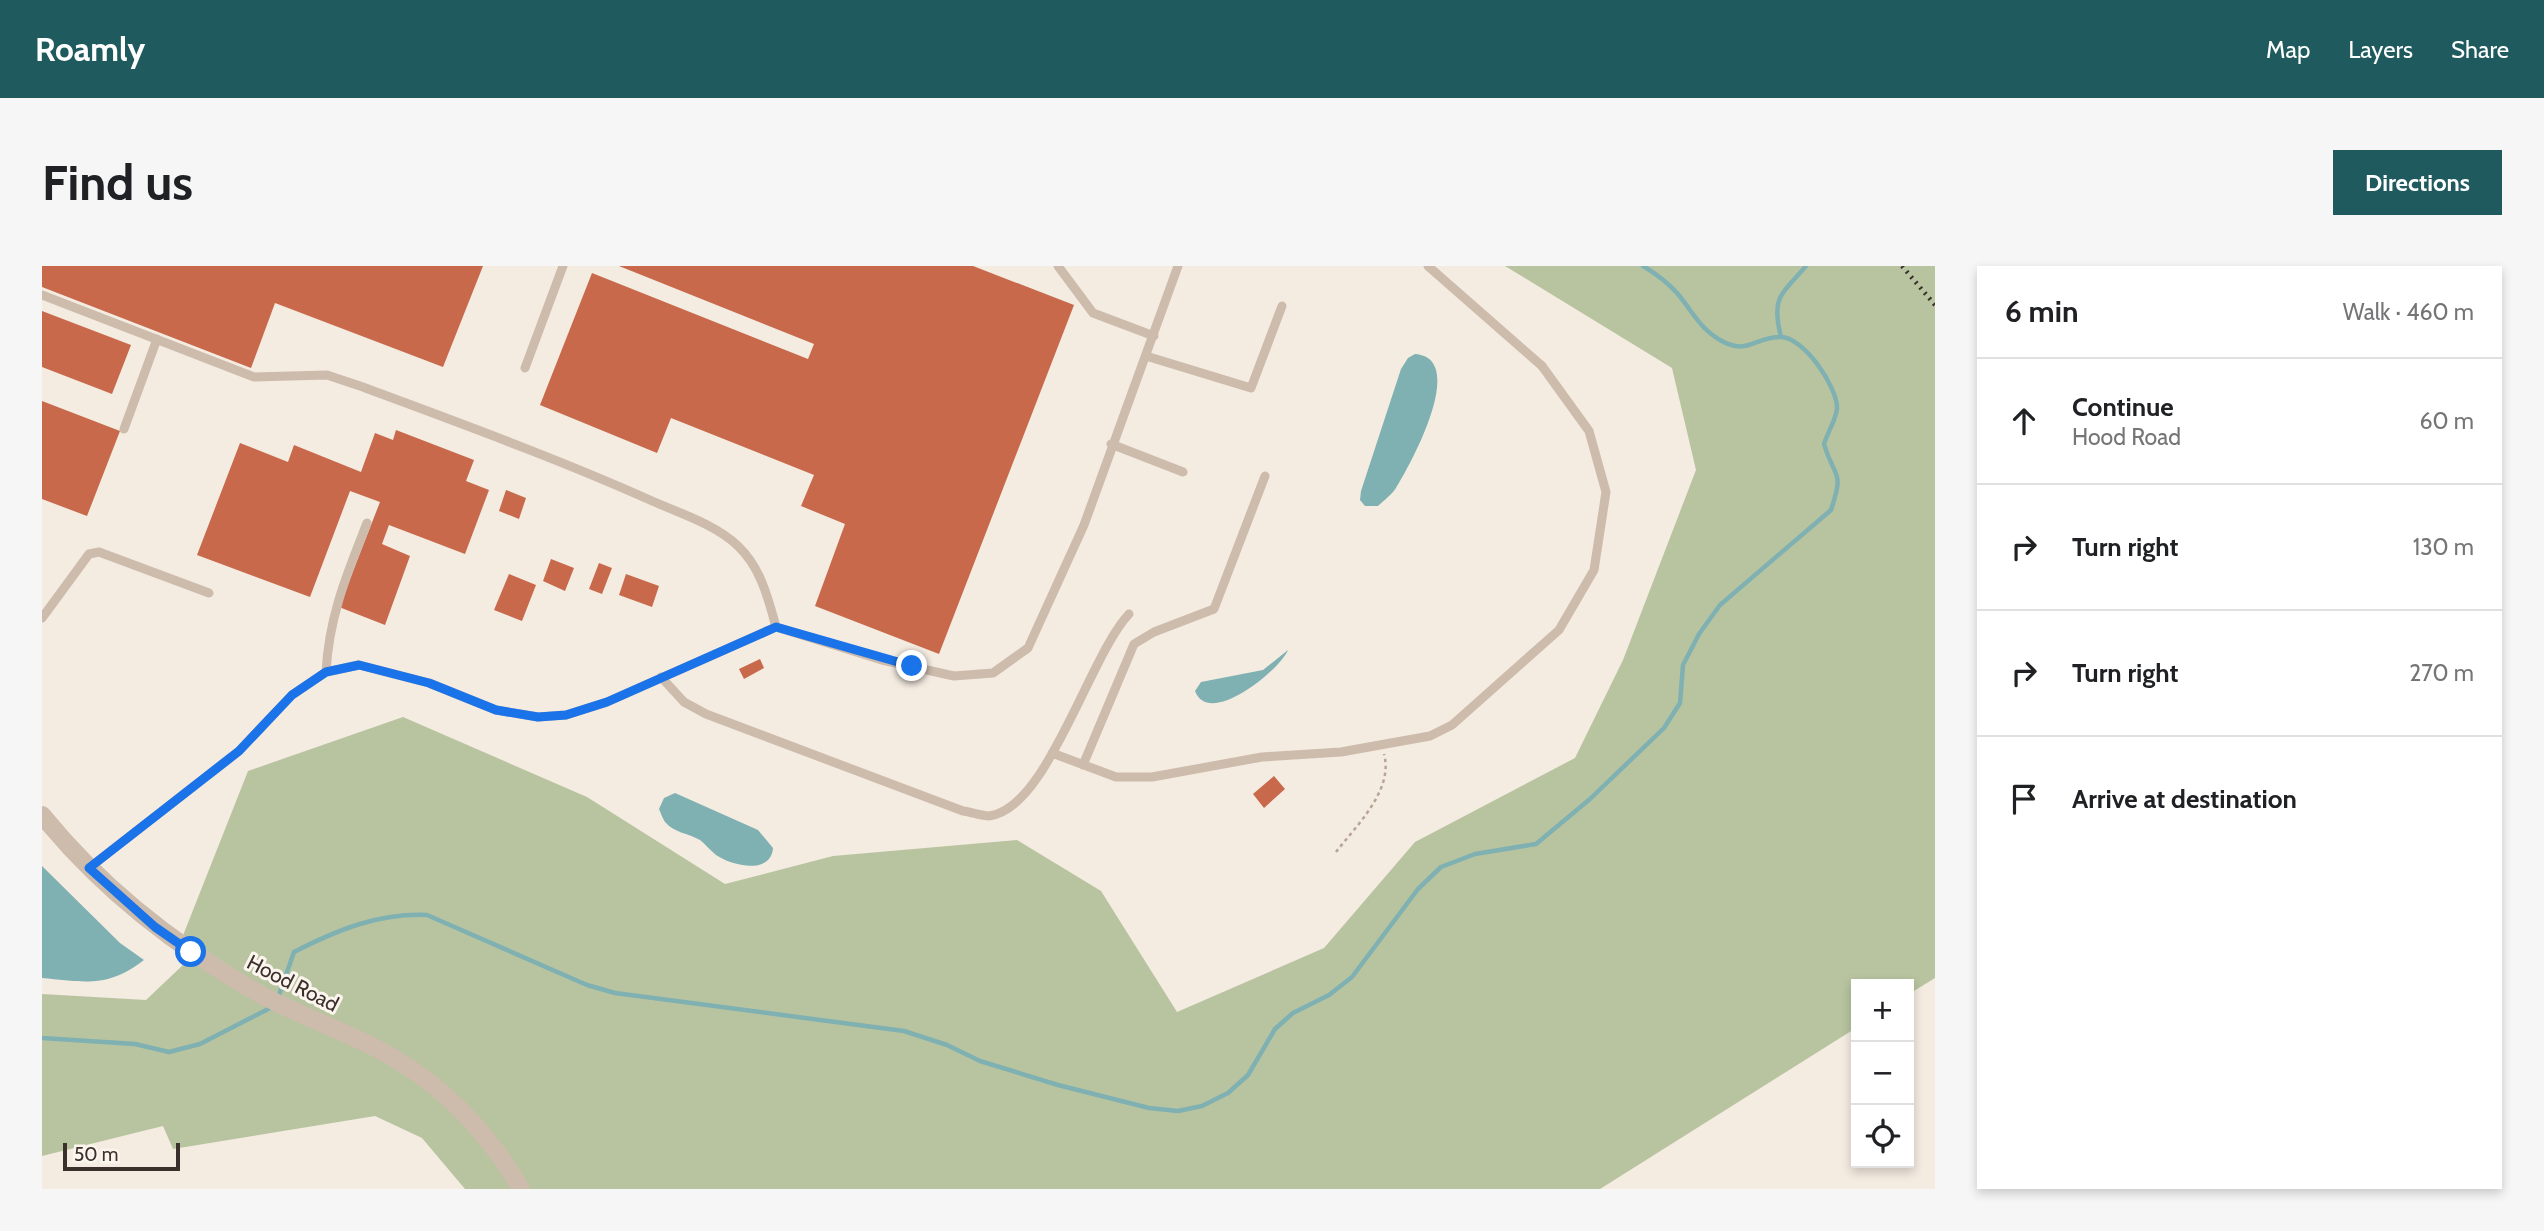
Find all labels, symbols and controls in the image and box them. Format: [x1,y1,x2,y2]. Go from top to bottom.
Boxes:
text: Roamly [35,29,145,69]
text: Map [2266,35,2310,64]
text: Layers [2348,35,2413,64]
text: Share [2451,35,2509,64]
button: Directions [2333,150,2502,215]
text: Find us [42,153,193,212]
text: 6 min [2005,293,2078,330]
text: Walk · 460 m [2343,298,2474,326]
text: Continue [2072,391,2174,423]
icon: ahead [2005,402,2043,440]
text: 60 m [2420,407,2474,435]
text: Hood Road [2072,423,2181,451]
icon: right [2005,528,2043,566]
text: Turn right [2072,531,2178,563]
text: 130 m [2413,533,2474,561]
route end [896,650,927,681]
icon: right [2005,654,2043,692]
text: Turn right [2072,657,2178,689]
text: 270 m [2409,659,2474,687]
icon: arrive [2005,780,2043,818]
text: Arrive at destination [2072,783,2297,815]
route start [175,936,206,967]
street label: Hood Road [243,949,343,1017]
map controls [1851,979,1914,1168]
button: + [1851,979,1914,1042]
button: − [1851,1042,1914,1105]
button: locate [1851,1105,1914,1168]
scale bar [63,1140,180,1172]
text: 50 m [74,1143,118,1166]

